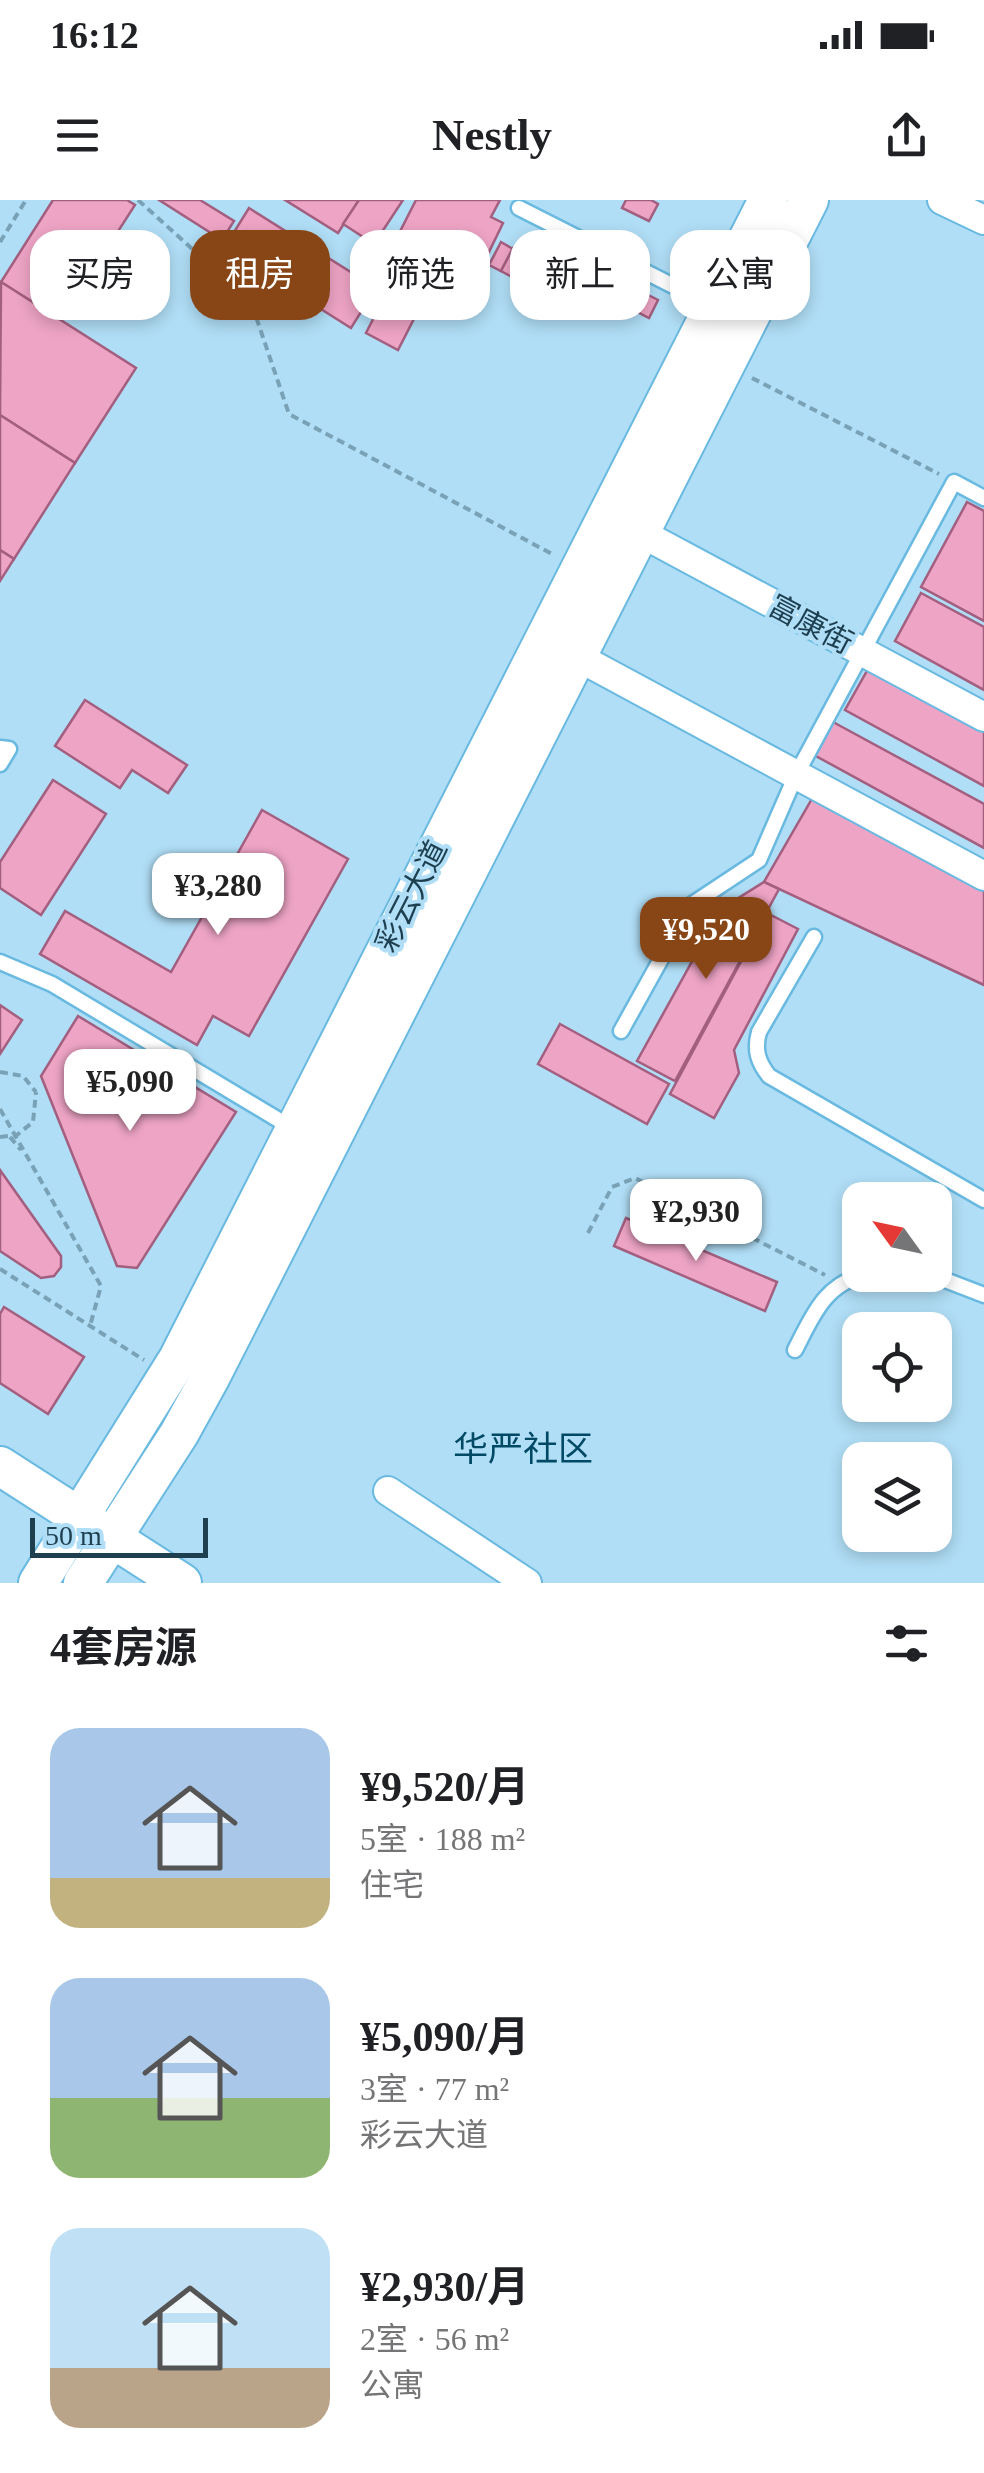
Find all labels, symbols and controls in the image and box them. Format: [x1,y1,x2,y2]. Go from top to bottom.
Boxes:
text: 16:12 [50,14,139,56]
icon: menu [50,108,105,163]
icon: share [879,108,934,163]
text: Nestly [432,110,552,160]
chip: 买房 [30,230,170,320]
chip: 租房 [190,230,330,320]
chip: 筛选 [350,230,490,320]
chip: 新上 [510,230,650,320]
chip: 公寓 [670,230,810,320]
street label: 富康街 [764,588,858,660]
street label: 彩云大道 [369,835,453,957]
pin: ¥3,280 [137,853,299,938]
text: ¥3,280 [174,867,262,903]
pin: ¥9,520 [625,897,787,982]
text: ¥9,520 [662,911,750,947]
pin: ¥5,090 [49,1049,211,1134]
text: ¥5,090 [86,1063,174,1099]
pin: ¥2,930 [615,1179,777,1264]
north arrow [842,1182,952,1292]
map controls [842,1182,952,1552]
text: ¥2,930 [652,1193,740,1229]
button: locate [842,1312,952,1422]
district label: 华严社区 [453,1430,593,1469]
button: layers [842,1442,952,1552]
scale bar [30,1513,208,1558]
text: 50 m [45,1520,102,1551]
icon: filters [879,1616,934,1671]
text: 4套房源 [50,1625,197,1671]
text: ¥9,520/月 [360,1764,529,1810]
icon: home [130,1768,250,1888]
text: 5室 · 188 m² [360,1821,525,1857]
text: 住宅 [360,1867,424,1903]
text: ¥5,090/月 [360,2014,529,2060]
icon: home [130,2018,250,2138]
text: 3室 · 77 m² [360,2071,509,2107]
text: 彩云大道 [360,2117,488,2153]
text: ¥2,930/月 [360,2264,529,2310]
icon: home [130,2268,250,2388]
text: 2室 · 56 m² [360,2321,509,2357]
text: 公寓 [360,2367,424,2403]

